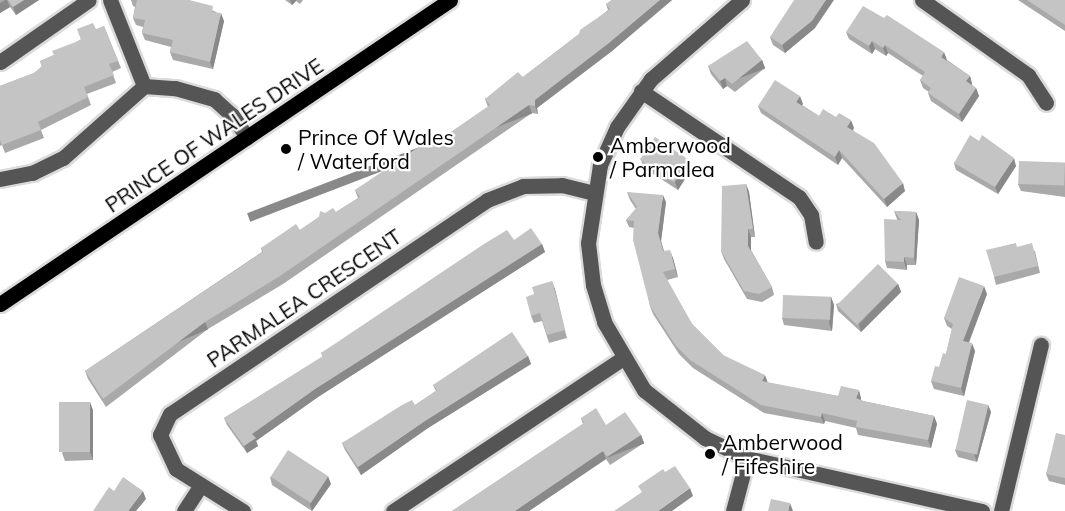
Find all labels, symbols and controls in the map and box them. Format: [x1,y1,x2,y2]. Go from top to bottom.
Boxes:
street label: PRINCE OF WALES DRIVE [100,53,328,217]
place label: Prince Of Wales / Waterford [298,124,454,174]
place label: Amberwood / Parmalea [610,132,731,182]
marker: Prince Of Wales / Waterford [279,142,293,156]
marker: Amberwood / Parmalea [591,150,605,164]
street label: PARMALEA CRESCENT [202,223,406,373]
place label: Amberwood / Fifeshire [722,429,843,479]
marker: Amberwood / Fifeshire [703,447,717,461]

